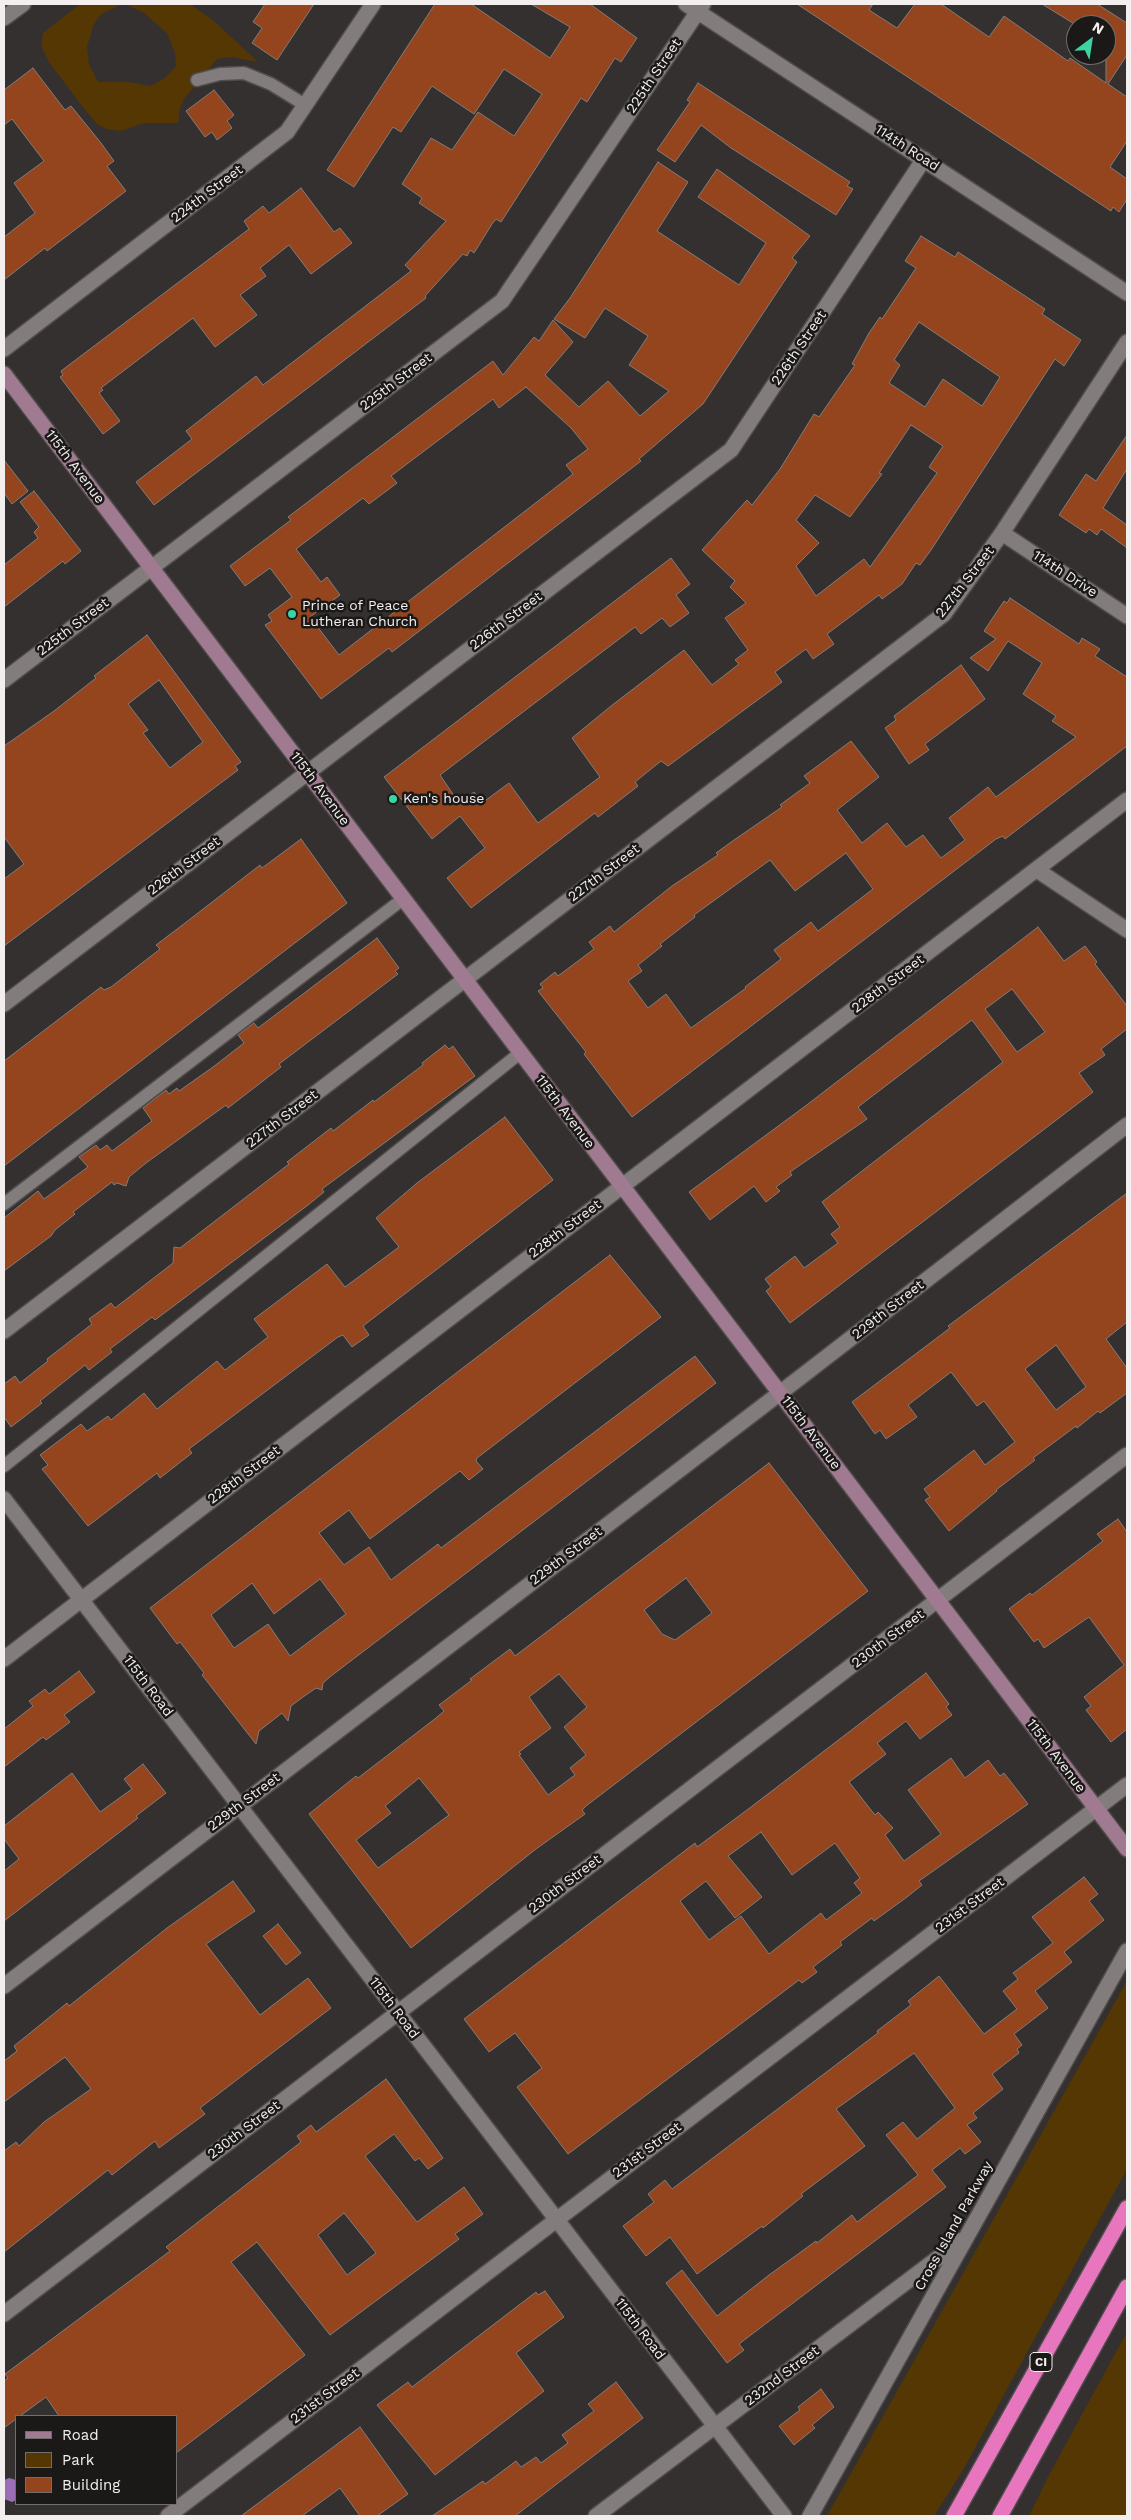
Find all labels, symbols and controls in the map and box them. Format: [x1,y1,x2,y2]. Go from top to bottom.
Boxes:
north arrow [1066,15,1116,65]
text: N [1090,18,1107,38]
street label: 225th Street [623,36,685,116]
street label: 114th Road [872,121,942,175]
street label: 224th Street [168,161,246,227]
street label: 226th Street [768,308,830,388]
street label: 225th Street [357,349,435,415]
street label: 115th Avenue [42,427,108,507]
street label: 227th Street [932,543,998,621]
street label: 114th Drive [1030,547,1100,601]
street label: 226th Street [466,588,546,654]
street label: 225th Street [34,594,112,660]
place label: Prince of Peace Lutheran Church [302,598,417,630]
marker: Prince of Peace Lutheran Church [286,608,298,620]
street label: 115th Avenue [287,749,353,829]
place label: Ken's house [403,791,484,807]
marker: Ken's house [387,793,399,805]
street label: 226th Street [144,833,224,899]
street label: 227th Street [565,841,643,905]
street label: 228th Street [848,951,928,1017]
street label: 115th Avenue [532,1072,598,1152]
street label: 227th Street [243,1087,321,1151]
street label: 228th Street [525,1196,605,1262]
street label: 229th Street [849,1277,927,1343]
street label: 115th Avenue [778,1393,844,1473]
street label: 228th Street [204,1442,284,1508]
street label: 229th Street [526,1523,606,1589]
street label: 230th Street [848,1606,928,1672]
street label: 115th Road [119,1652,177,1720]
street label: 115th Avenue [1023,1716,1089,1796]
street label: 229th Street [204,1769,284,1835]
street label: 230th Street [525,1851,605,1917]
street label: 231st Street [932,1874,1008,1936]
street label: 115th Road [365,1974,423,2042]
street label: 230th Street [204,2097,284,2163]
street label: 231st Street [609,2119,685,2181]
street label: Cross Island Parkway [911,2158,997,2294]
street label: 115th Road [611,2295,669,2363]
street label: 232nd Street [741,2343,823,2409]
road number: CI [1030,2352,1052,2372]
street label: 231st Street [287,2365,363,2427]
legend [15,2415,178,2505]
text: Road [62,2426,99,2444]
text: Park [62,2451,94,2469]
text: Building [62,2476,120,2494]

